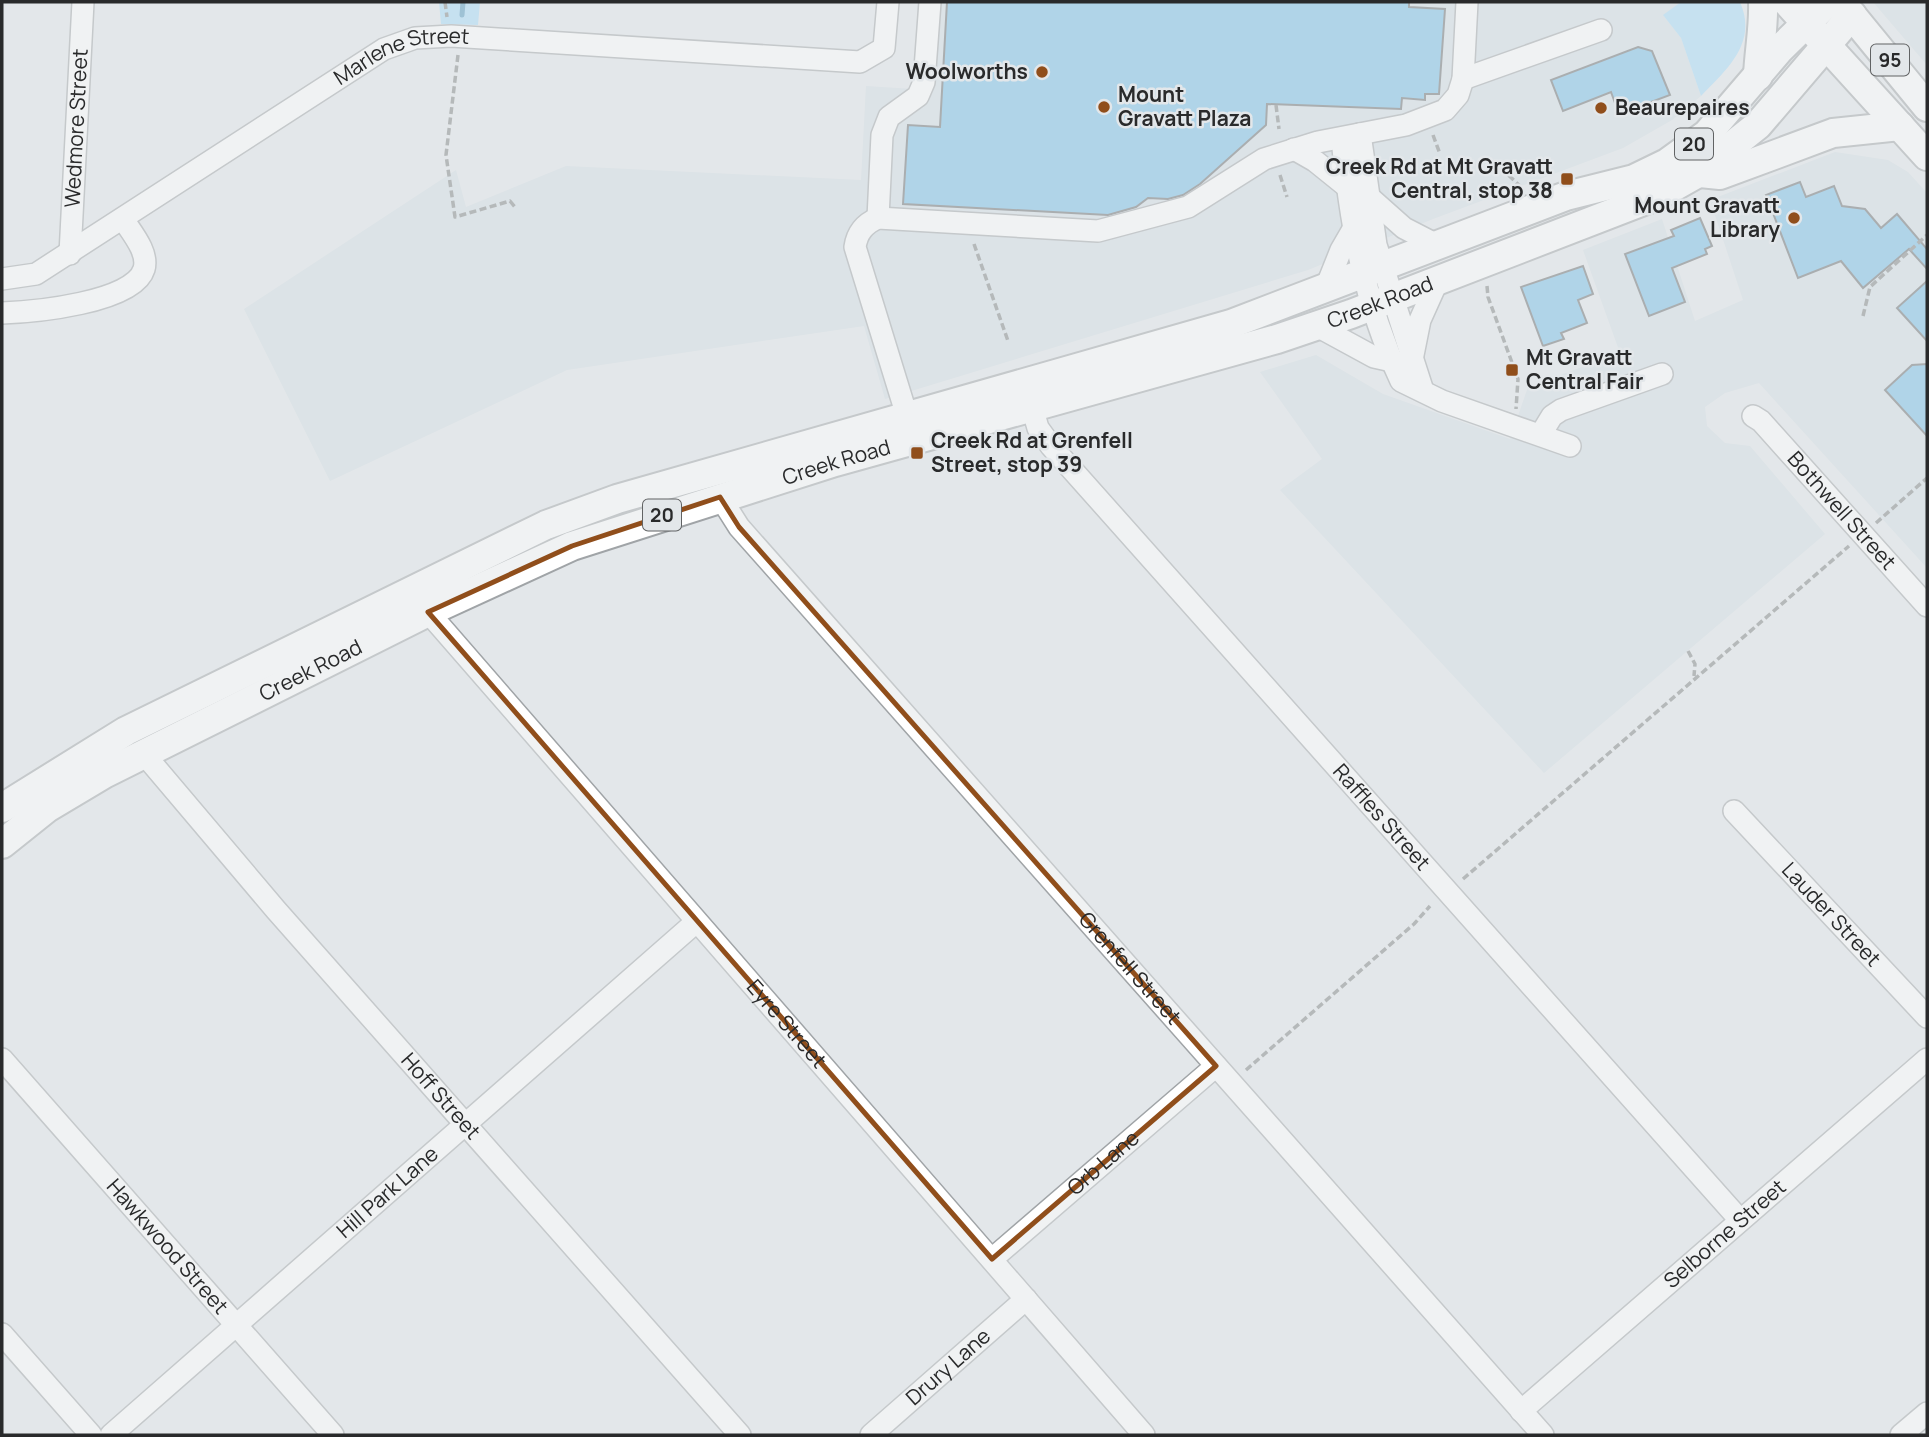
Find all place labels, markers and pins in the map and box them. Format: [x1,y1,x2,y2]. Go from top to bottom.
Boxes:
place label: Woolworths [906,57,1028,85]
marker: Woolworths [1034,64,1050,80]
place label: Mount Gravatt Plaza [1118,80,1251,132]
place label: Beaurepaires [1615,93,1750,121]
marker: Mount Gravatt Plaza [1096,99,1112,115]
marker: Beaurepaires [1593,100,1609,116]
place label: Creek Rd at Mt Gravatt Central, stop 38 [1326,152,1553,204]
marker: Creek Rd at Mt Gravatt Central, stop 38 [1559,171,1575,187]
place label: Mount Gravatt Library [1634,191,1780,243]
marker: Mount Gravatt Library [1786,210,1802,226]
place label: Mt Gravatt Central Fair [1526,343,1643,395]
marker: Mt Gravatt Central Fair [1504,362,1520,378]
place label: Creek Rd at Grenfell Street, stop 39 [931,426,1133,478]
marker: Creek Rd at Grenfell Street, stop 39 [909,445,925,461]

